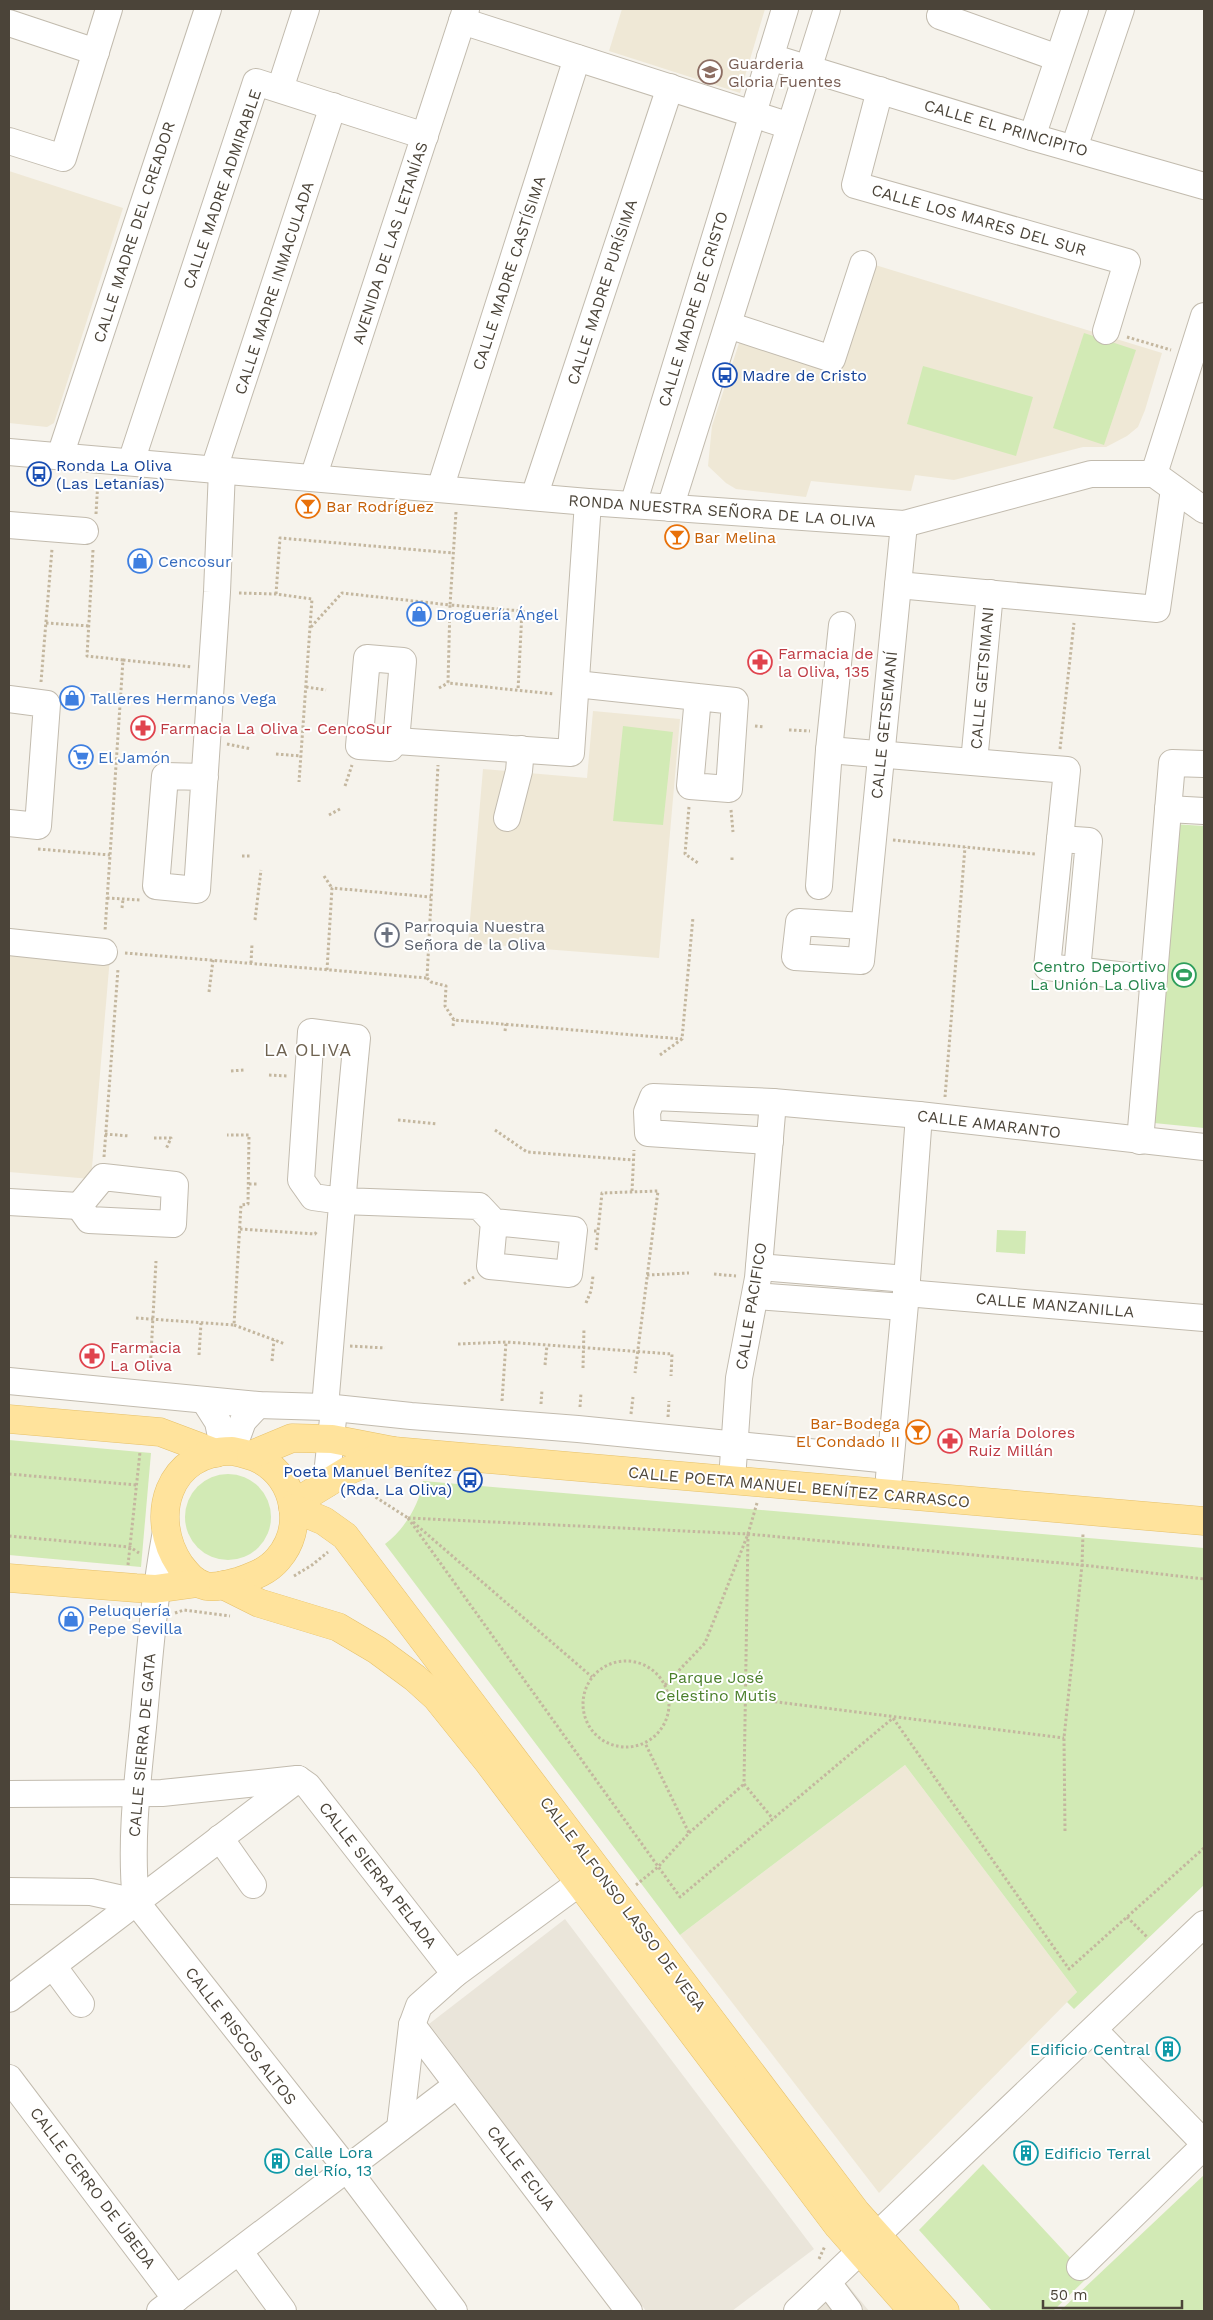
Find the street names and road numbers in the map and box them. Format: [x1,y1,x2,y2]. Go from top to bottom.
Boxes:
street label: CALLE MADRE ADMIRABLE [179,87,265,291]
street label: CALLE EL PRINCIPITO [922,96,1090,160]
street label: CALLE MADRE DEL CREADOR [89,119,179,345]
street label: AVENIDA DE LAS LETANÍAS [348,139,432,347]
street label: CALLE MADRE CASTÍSIMA [469,173,550,373]
street label: CALLE MADRE INMACULADA [231,179,318,397]
street label: CALLE LOS MARES DEL SUR [869,180,1089,260]
street label: CALLE MADRE PURÍSIMA [563,196,641,387]
street label: CALLE MADRE DE CRISTO [654,209,732,409]
street label: RONDA NUESTRA SEÑORA DE LA OLIVA [568,491,877,531]
street label: CALLE GETSIMANI [966,606,998,750]
street label: CALLE GETSEMANÍ [867,650,901,800]
street label: CALLE AMARANTO [916,1106,1062,1142]
street label: CALLE PACIFICO [732,1241,770,1371]
street label: CALLE MANZANILLA [975,1289,1136,1321]
street label: CALLE POETA MANUEL BENÍTEZ CARRASCO [627,1463,971,1511]
street label: CALLE SIERRA DE GATA [124,1652,160,1838]
street label: CALLE ALFONSO LASSO DE VEGA [536,1793,710,2015]
street label: CALLE SIERRA PELADA [315,1798,441,1952]
street label: CALLE RISCOS ALTOS [181,1963,301,2109]
street label: CALLE CERRO DE ÚBEDA [26,2104,160,2273]
street label: CALLE ECIJA [483,2122,559,2215]

